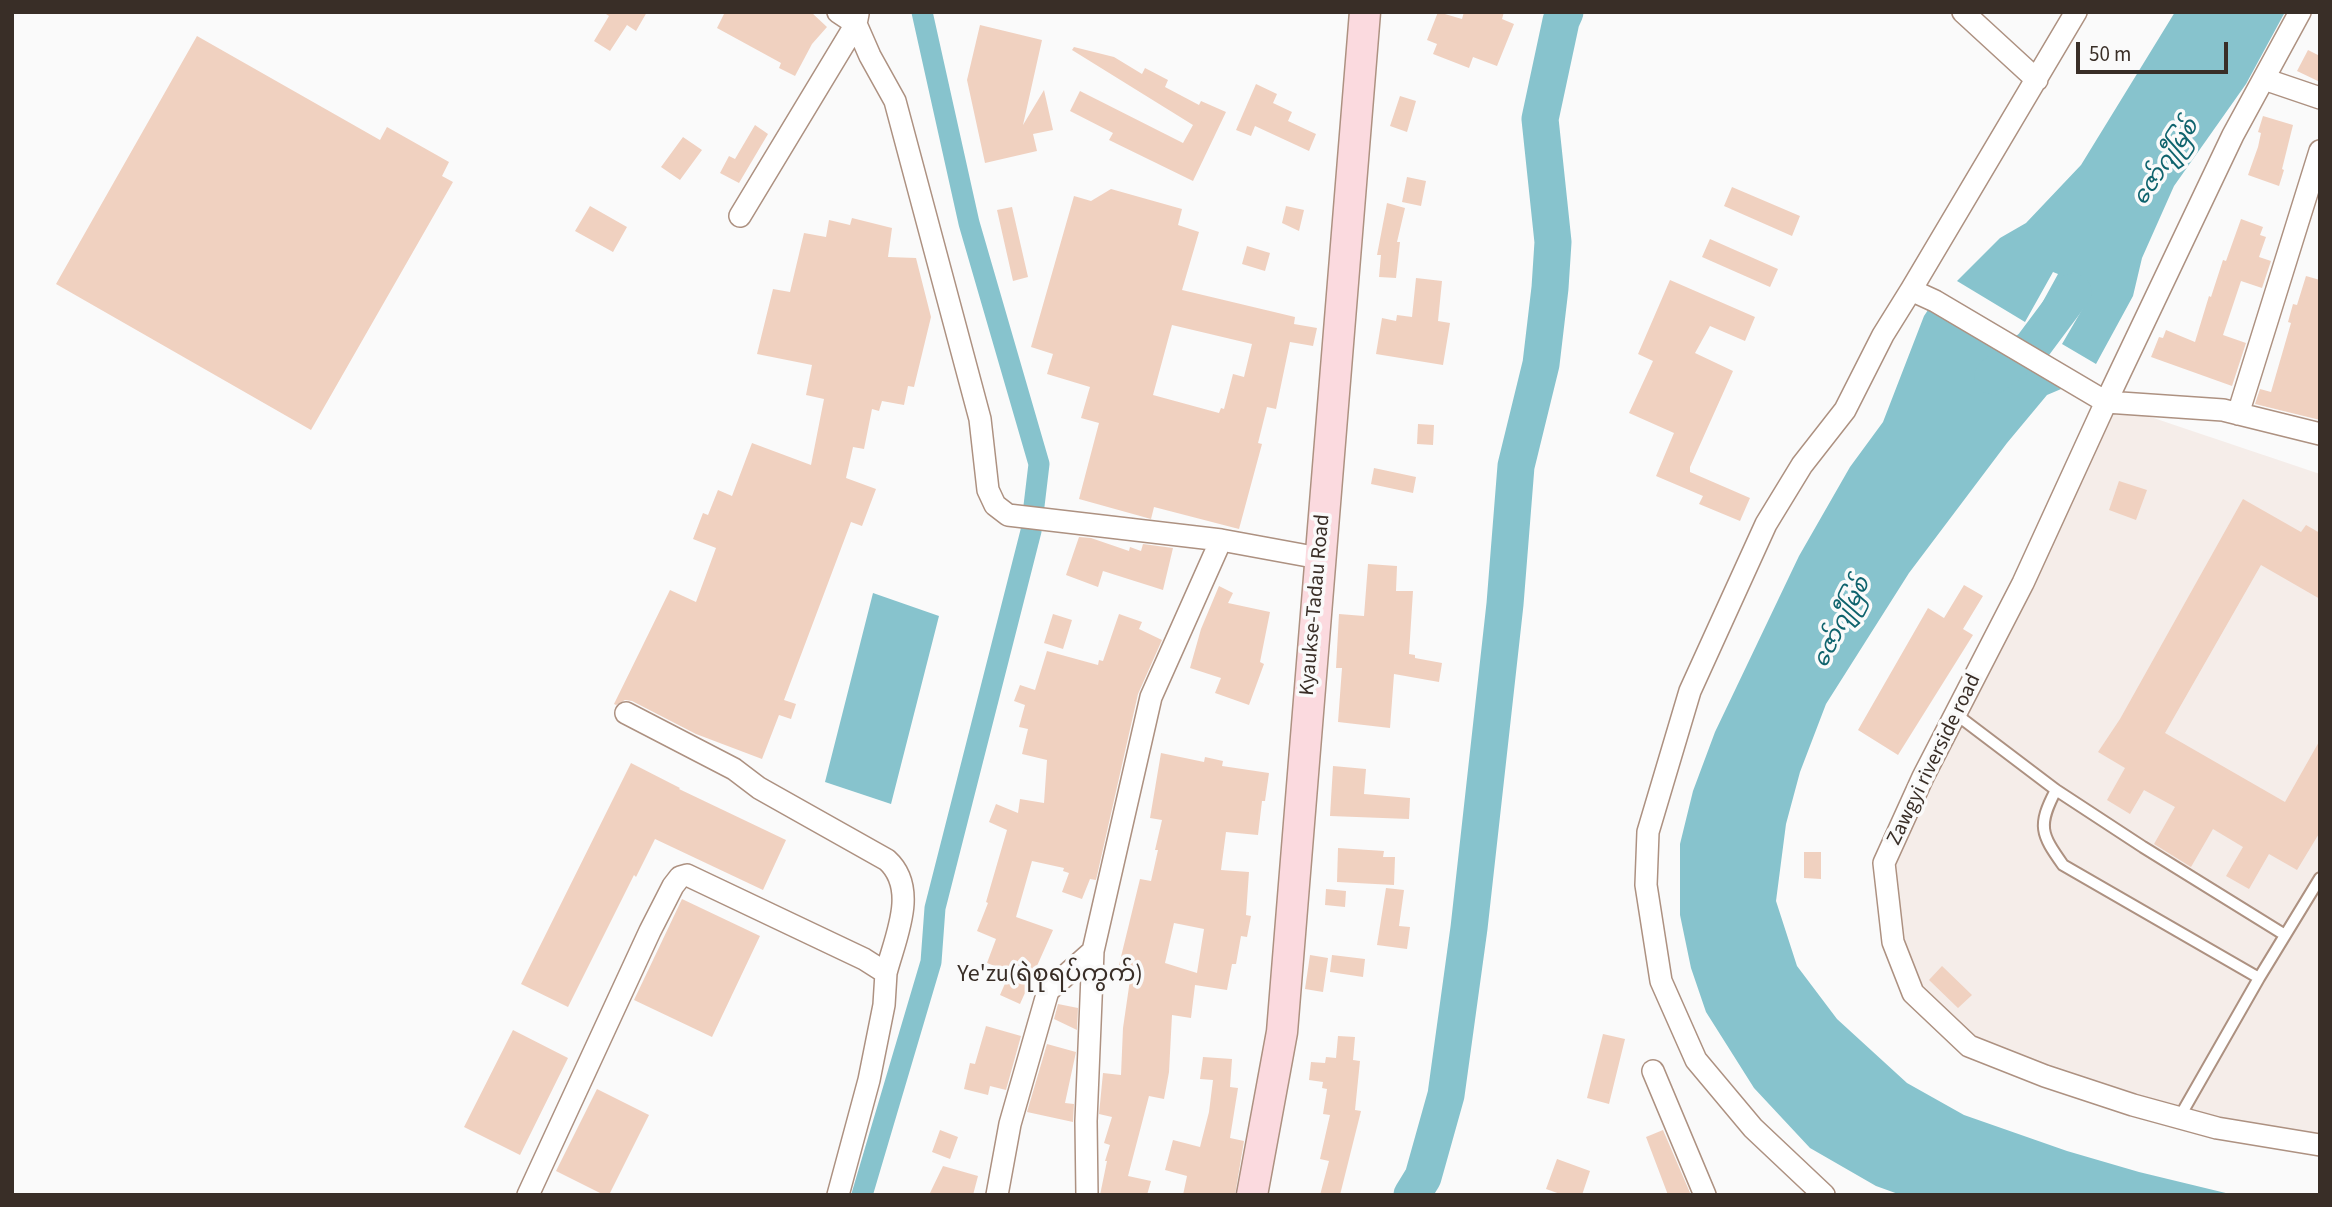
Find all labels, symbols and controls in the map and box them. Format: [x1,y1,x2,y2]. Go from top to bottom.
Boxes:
scale bar [2080,28,2232,72]
text: 50 m [2089,39,2131,69]
water label: ဇော်ဂျီမြစ် [2128,115,2206,211]
street label: Kyaukse-Tadau Road [1296,513,1336,697]
water label: ဇော်ဂျီမြစ် [1808,573,1878,673]
street label: Zawgyi riverside road [1883,670,1987,850]
district label: Ye'zu(ရဲစုရပ်ကွက်) [957,962,1143,990]

